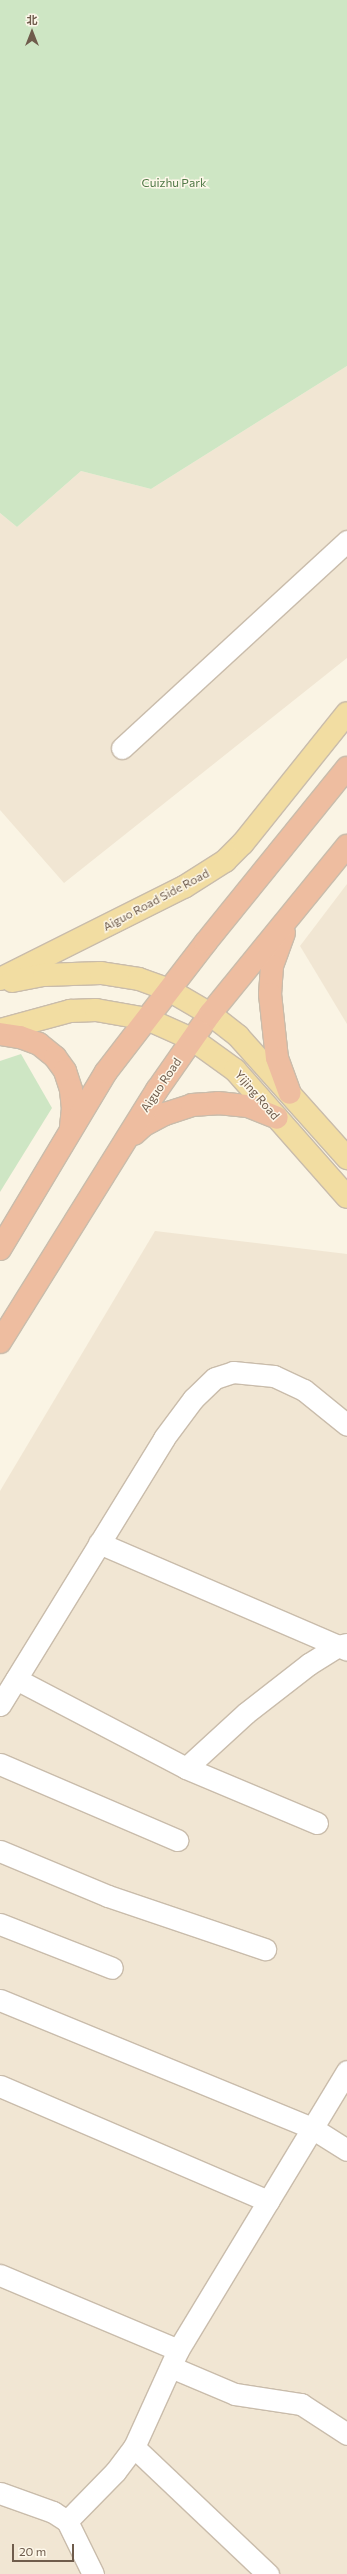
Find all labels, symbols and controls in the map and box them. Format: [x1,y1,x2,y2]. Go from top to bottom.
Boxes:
north arrow [12,12,52,52]
text: 北 [27,13,38,26]
park label: Cuizhu Park [142,176,206,190]
street label: Aiguo Road Side Road [100,866,212,934]
street label: Aiguo Road [138,1055,184,1115]
street label: Yijing Road [232,1067,282,1123]
scale bar [14,2536,76,2562]
text: 20 m [19,2544,46,2558]

